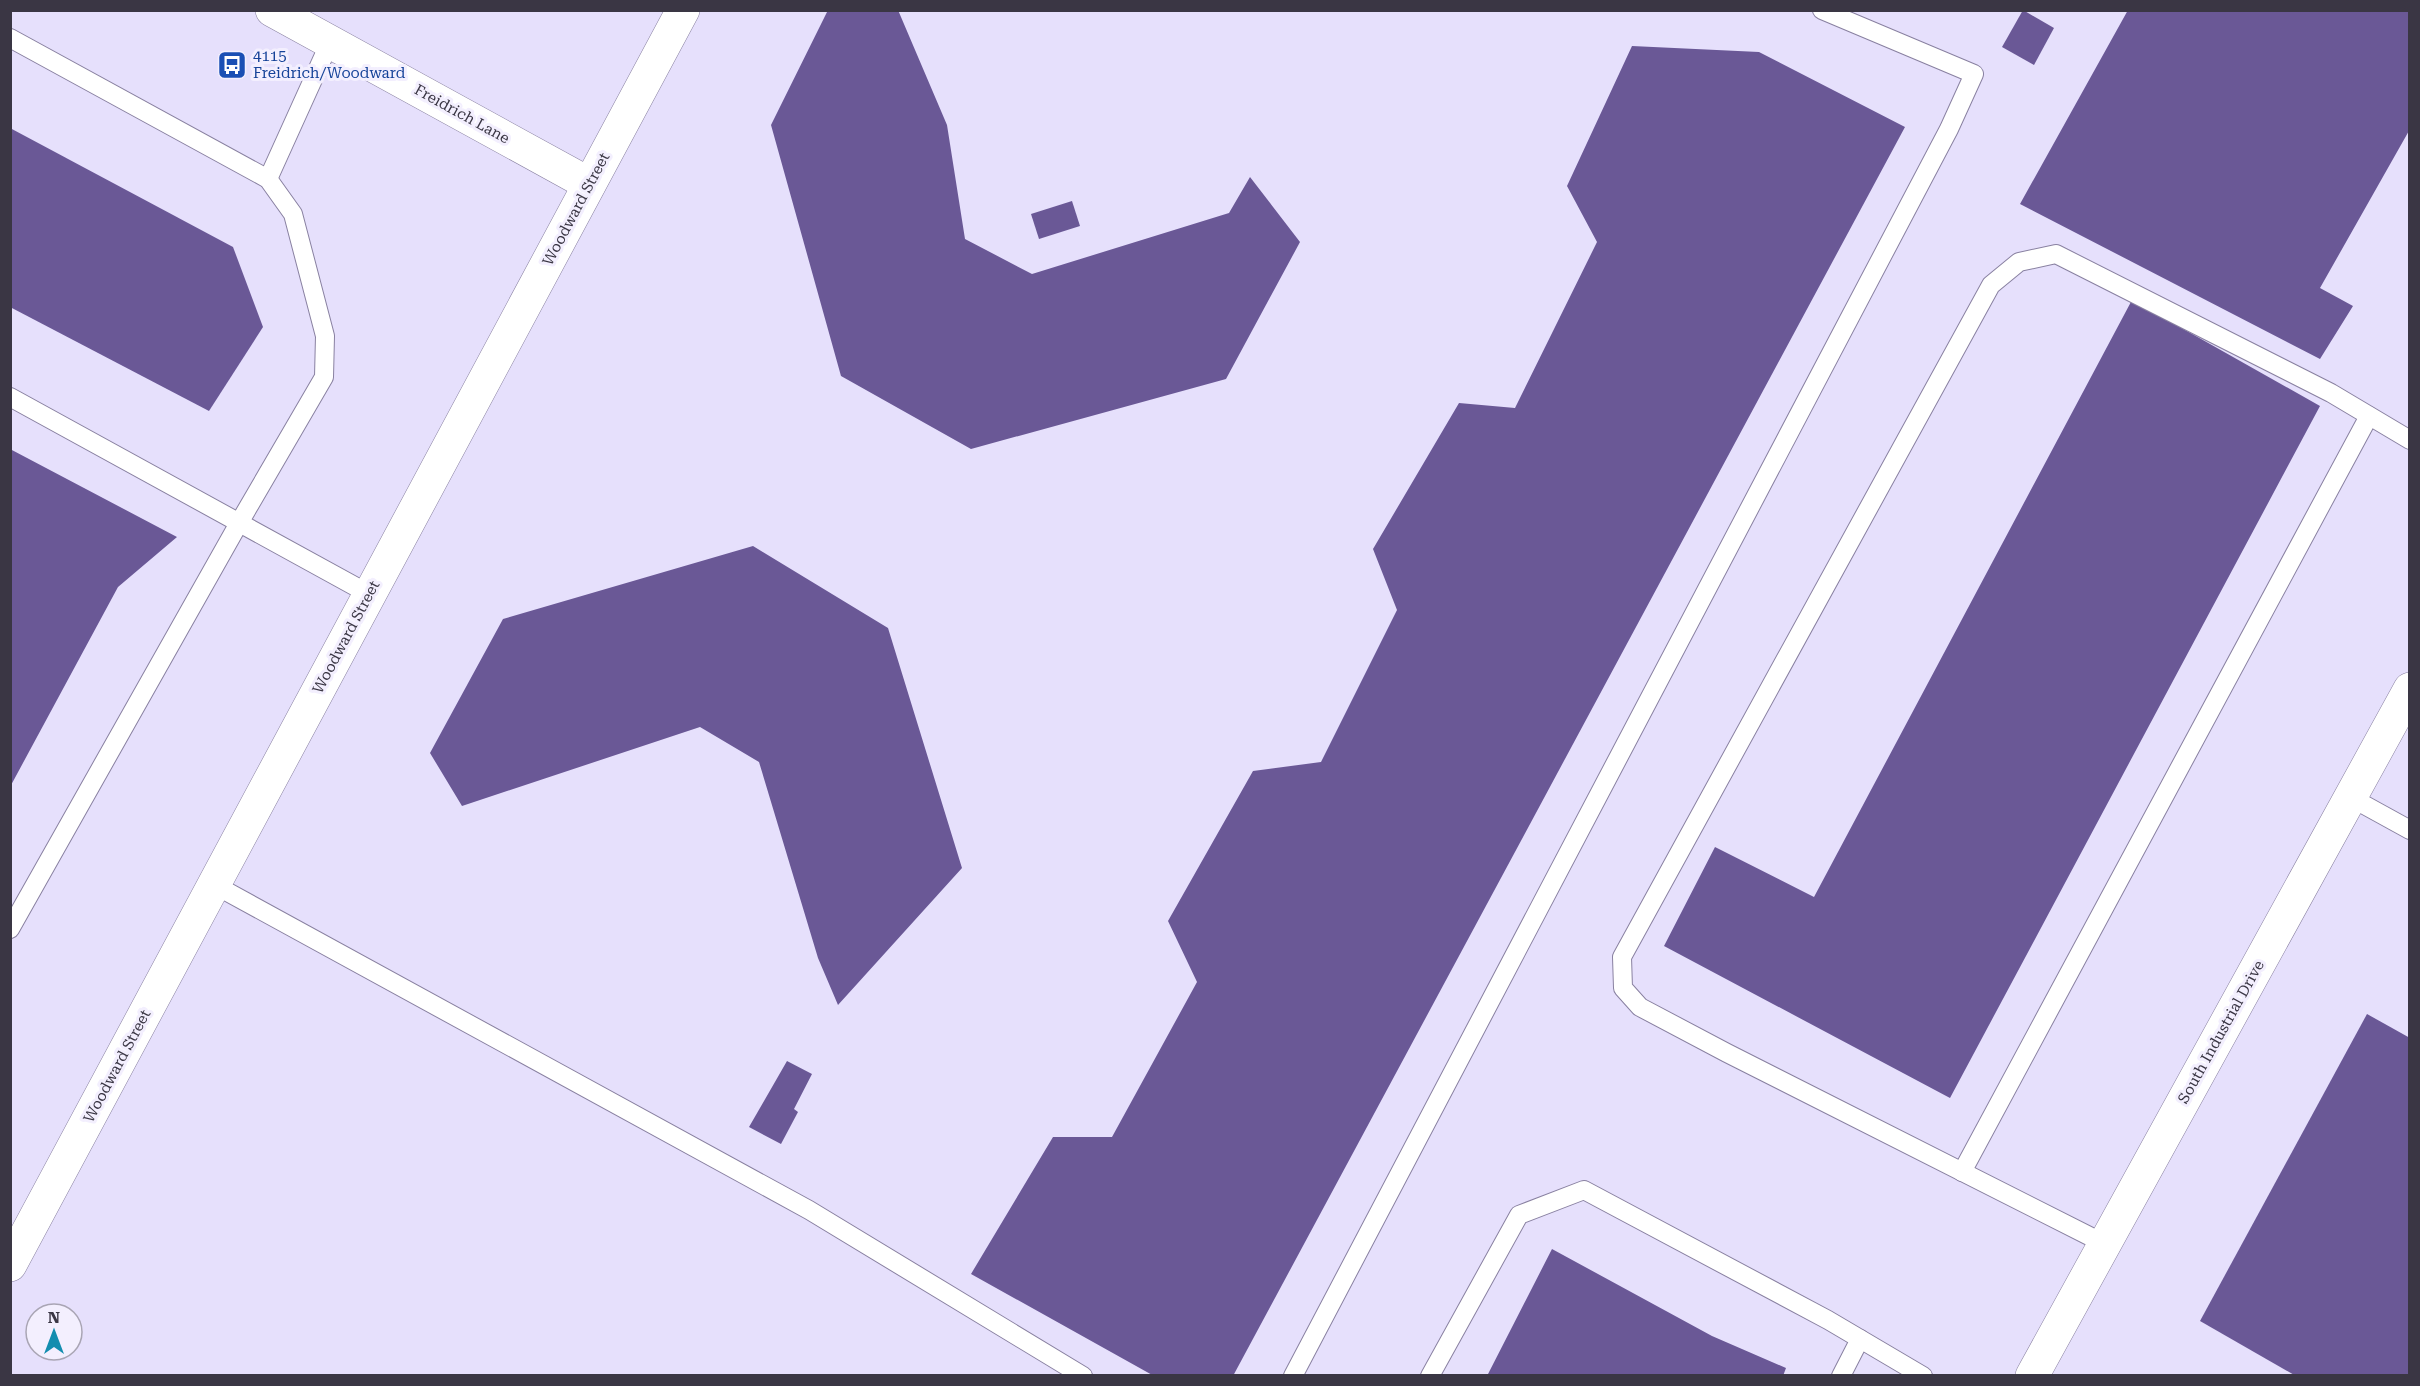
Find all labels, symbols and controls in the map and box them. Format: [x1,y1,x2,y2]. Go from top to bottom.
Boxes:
place label: 4115 Freidrich/Woodward [253,47,406,82]
bus stop icon: 4115 Freidrich/Woodward [216,49,248,81]
street label: Freidrich Lane [411,80,513,148]
street label: Woodward Street [539,149,614,269]
street label: Woodward Street [309,577,384,697]
street label: South Industrial Drive [2174,957,2268,1107]
street label: Woodward Street [80,1006,155,1126]
north arrow [24,1302,84,1362]
text: N [48,1308,60,1327]

